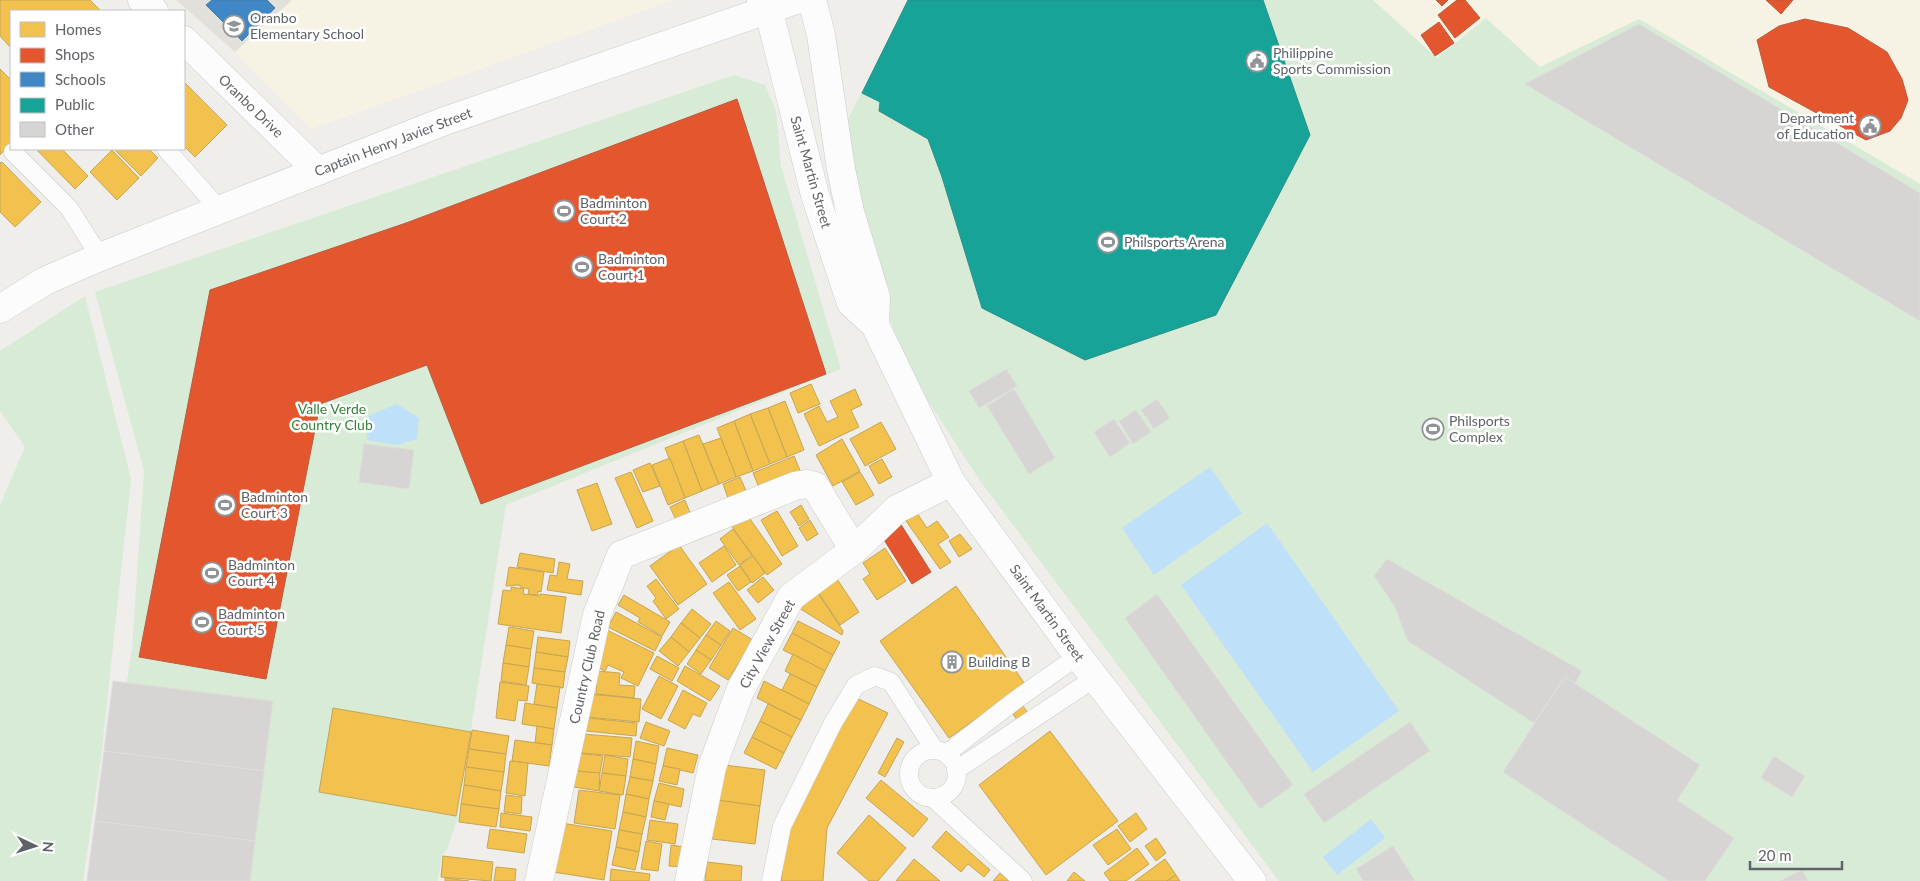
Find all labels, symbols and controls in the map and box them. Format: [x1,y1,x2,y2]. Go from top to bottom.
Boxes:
place label: Oranbo Elementary School [250,9,364,42]
legend [10,10,185,150]
school or university icon: Oranbo Elementary School [222,14,246,38]
text: Homes [55,20,101,38]
place label: Philippine Sports Commission [1273,44,1391,77]
text: Shops [55,45,95,63]
public building icon: Philippine Sports Commission [1245,49,1269,73]
text: Schools [55,70,106,88]
street label: Oranbo Drive [215,71,287,141]
text: Public [55,95,95,113]
street label: Captain Henry Javier Street [312,104,474,179]
place label: Department of Education [1777,109,1854,142]
street label: Saint Martin Street [787,114,836,230]
public building icon: Department of Education [1858,114,1882,138]
text: Other [55,120,95,138]
place label: Badminton Court 2 [580,194,647,227]
sports icon: Badminton Court 2 [552,199,576,223]
sports icon: Philsports Arena [1096,230,1120,254]
place label: Philsports Arena [1124,233,1224,250]
place label: Badminton Court 1 [598,250,665,283]
sports icon: Badminton Court 1 [570,255,594,279]
park label: Valle Verde Country Club [291,400,373,433]
place label: Philsports Complex [1449,412,1510,445]
sports icon: Philsports Complex [1421,417,1445,441]
place label: Badminton Court 3 [241,488,308,521]
sports icon: Badminton Court 3 [213,493,237,517]
place label: Badminton Court 4 [228,556,295,589]
sports icon: Badminton Court 4 [200,561,224,585]
street label: Saint Martin Street [1006,561,1088,665]
street label: City View Street [735,596,798,691]
place label: Badminton Court 5 [218,605,285,638]
street label: Country Club Road [565,608,608,725]
sports icon: Badminton Court 5 [190,610,214,634]
building icon: Building B [940,650,964,674]
place label: Building B [968,653,1030,670]
north arrow [10,821,60,871]
scale bar [1750,838,1842,870]
text: N [40,841,57,853]
text: 20 m [1758,846,1792,864]

